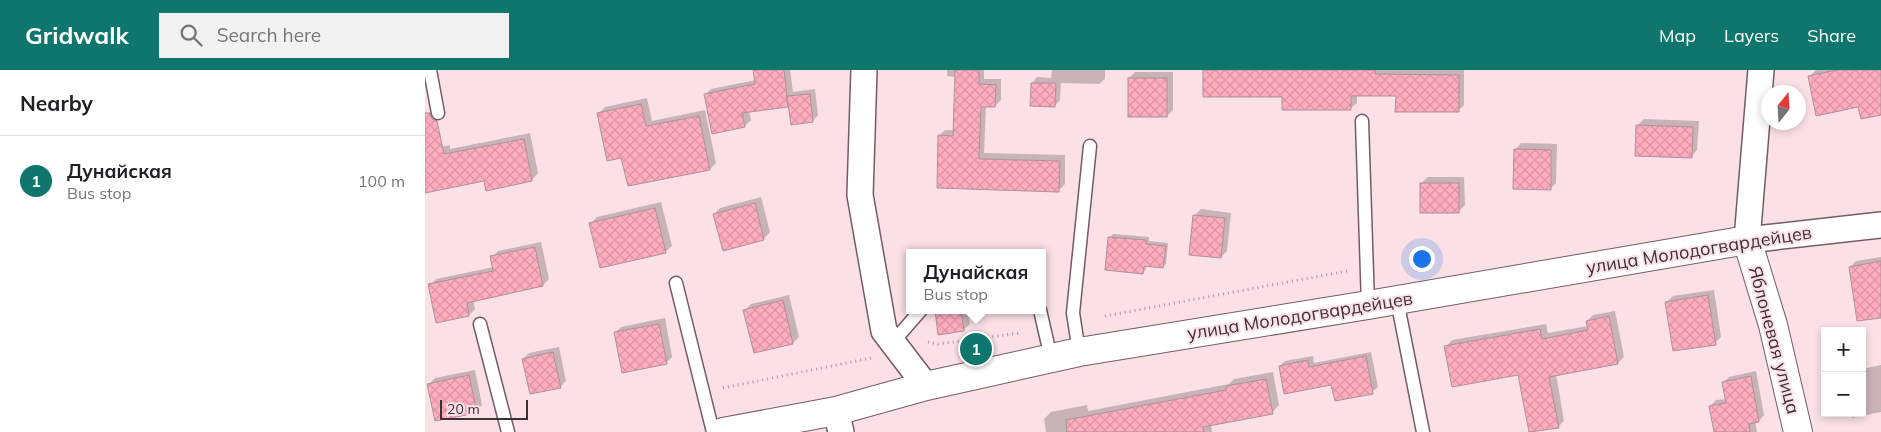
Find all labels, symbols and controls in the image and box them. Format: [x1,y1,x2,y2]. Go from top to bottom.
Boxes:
search box [159,13,509,58]
text: Gridwalk [25,20,129,50]
icon: search [177,21,205,49]
text: Search here [217,23,321,47]
text: Map [1659,24,1696,47]
text: Layers [1724,24,1779,47]
text: Share [1807,24,1856,47]
north arrow [1761,85,1806,130]
text: Nearby [20,90,93,116]
text: Дунайская [67,159,172,183]
text: 1 [31,171,41,191]
text: 100 m [358,171,405,191]
text: Bus stop [67,183,131,203]
street label: улица Молодогвардейцев [1585,220,1813,279]
your location [1409,246,1435,272]
popup [906,249,1046,314]
text: Дунайская [924,260,1028,284]
street label: Яблоневая улица [1744,263,1805,416]
text: Bus stop [924,284,988,304]
street label: улица Молодогвардейцев [1186,286,1414,345]
map controls [1821,327,1866,417]
button: + [1821,327,1866,372]
pin: 1 [960,330,992,368]
button: − [1821,372,1866,417]
scale bar [440,397,527,420]
text: 20 m [447,400,480,418]

